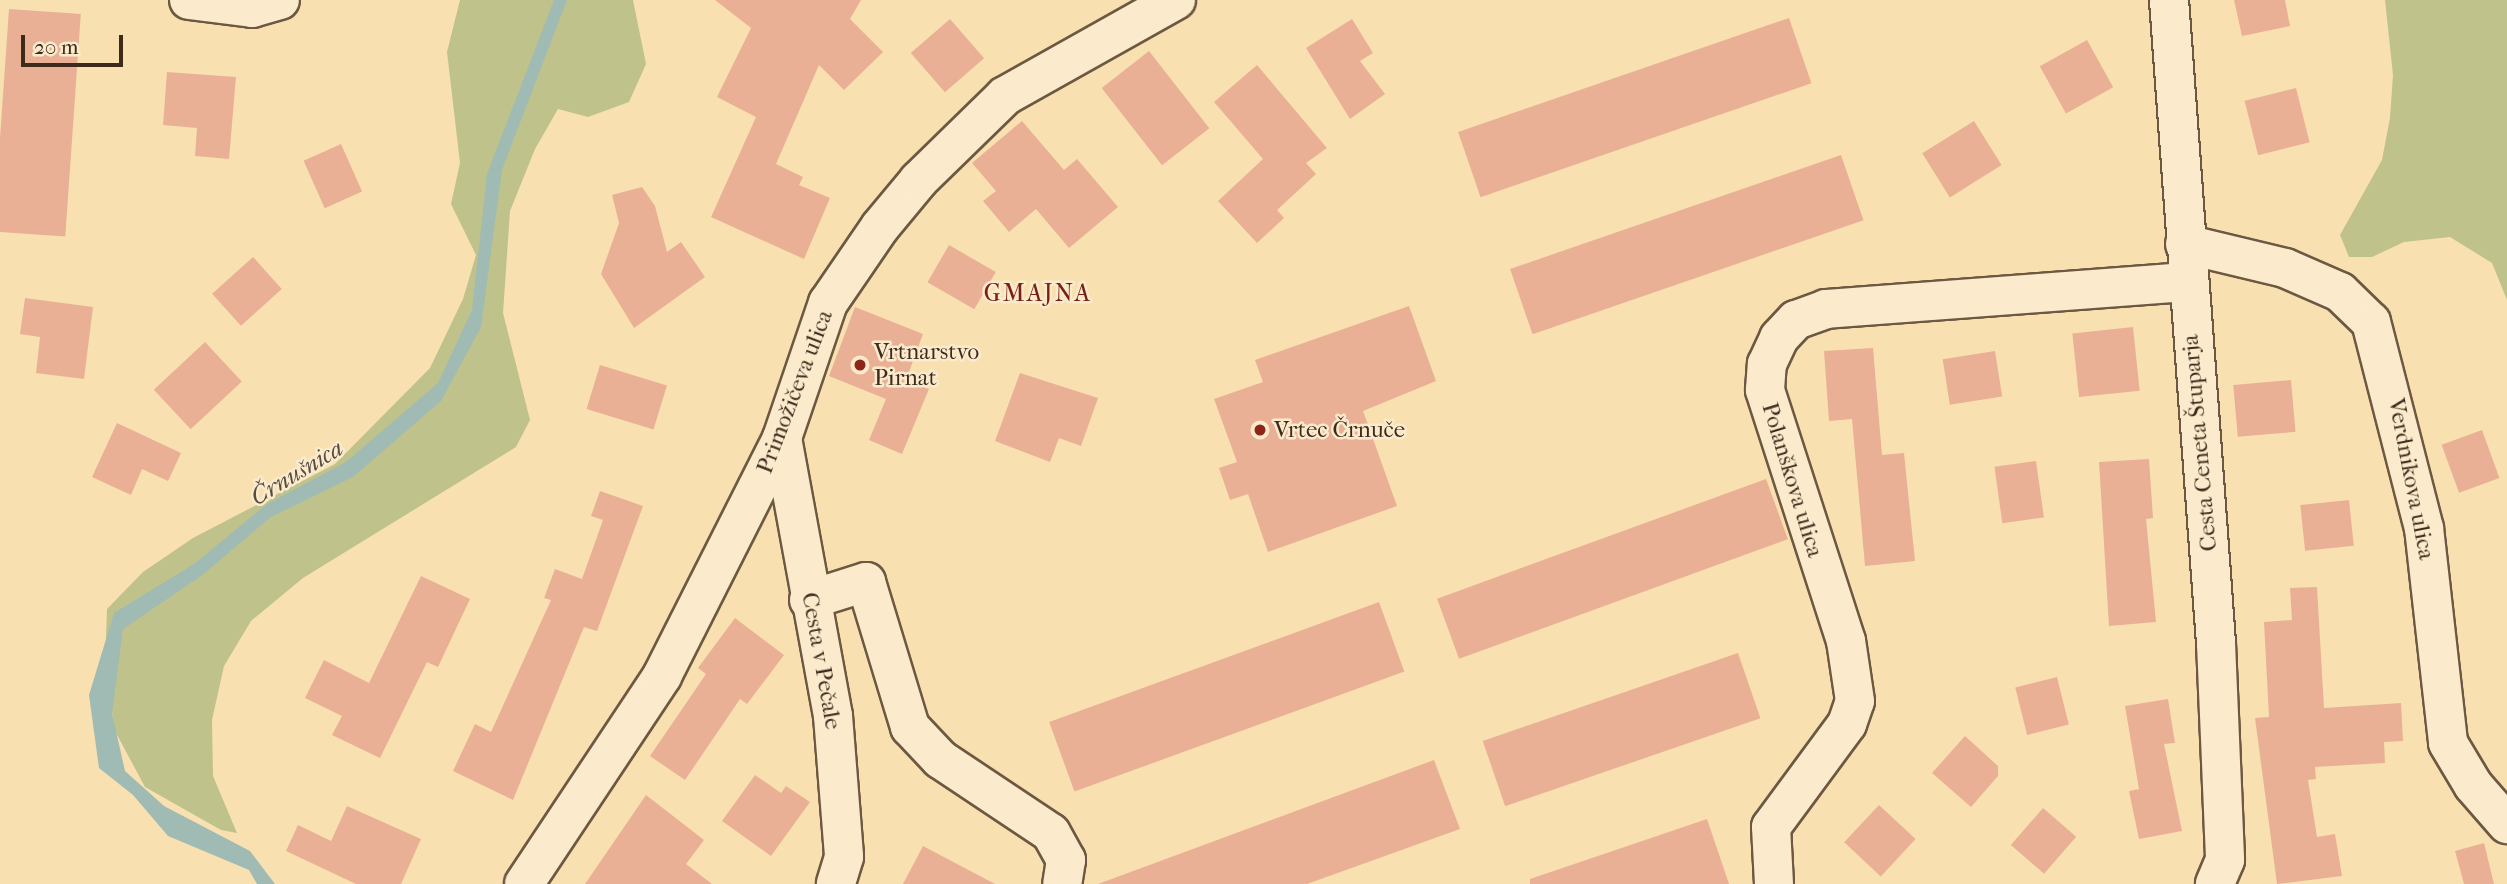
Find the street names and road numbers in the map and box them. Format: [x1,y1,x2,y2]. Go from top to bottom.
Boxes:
street label: Primožičeva ulica [751,306,839,478]
street label: Cesta Ceneta Štuparja [2177,334,2223,552]
street label: Verdnikova ulica [2382,396,2440,562]
street label: Polanškova ulica [1755,399,1829,561]
street label: Cesta v Pečale [795,590,847,732]

